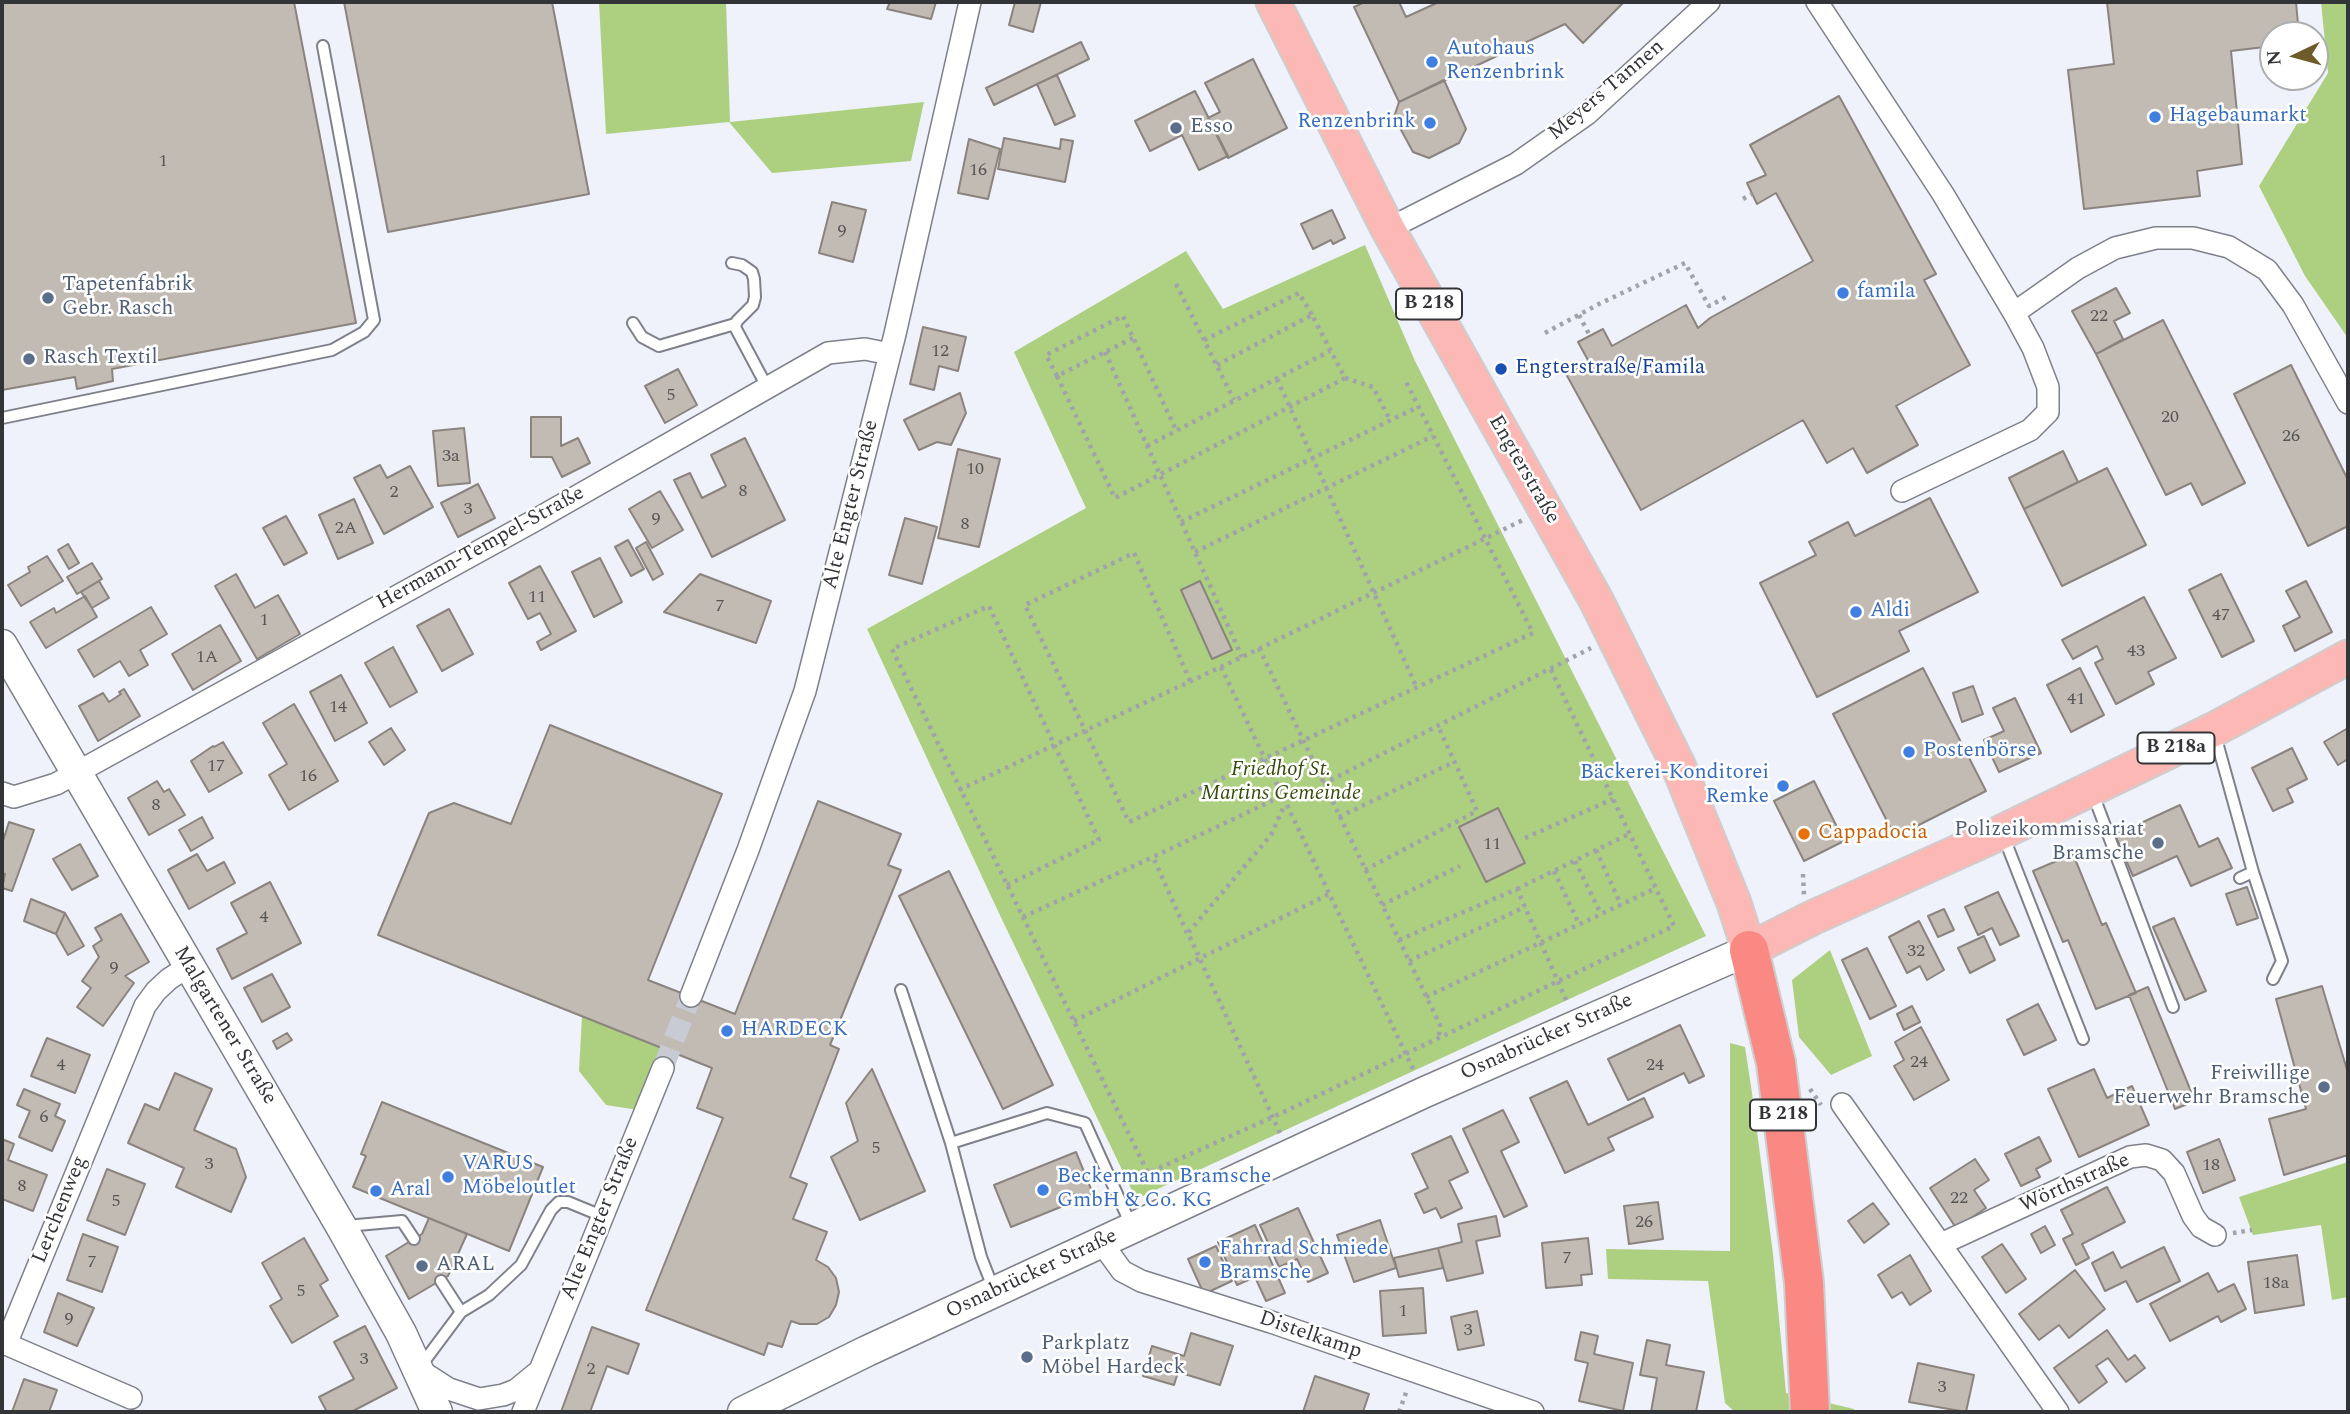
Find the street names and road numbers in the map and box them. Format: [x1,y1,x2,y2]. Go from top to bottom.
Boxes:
street label: Meyers Tannen [1544,35,1670,147]
road number: B 218 [1396,288,1462,320]
street label: Engterstraße [1482,411,1564,529]
street label: Alte Engter Straße [819,418,885,592]
street label: Hermann-Tempel-Straße [373,481,589,617]
road number: B 218a [2138,733,2214,764]
street label: Malgartener Straße [167,942,281,1110]
street label: Osnabrücker Straße [1457,989,1637,1087]
road number: B 218 [1750,1100,1816,1130]
street label: Alte Engter Straße [557,1134,645,1304]
street label: Wörthstraße [2016,1149,2134,1219]
street label: Lerchenweg [28,1153,94,1267]
street label: Osnabrücker Straße [942,1224,1122,1326]
street label: Distelkamp [1255,1307,1365,1365]

